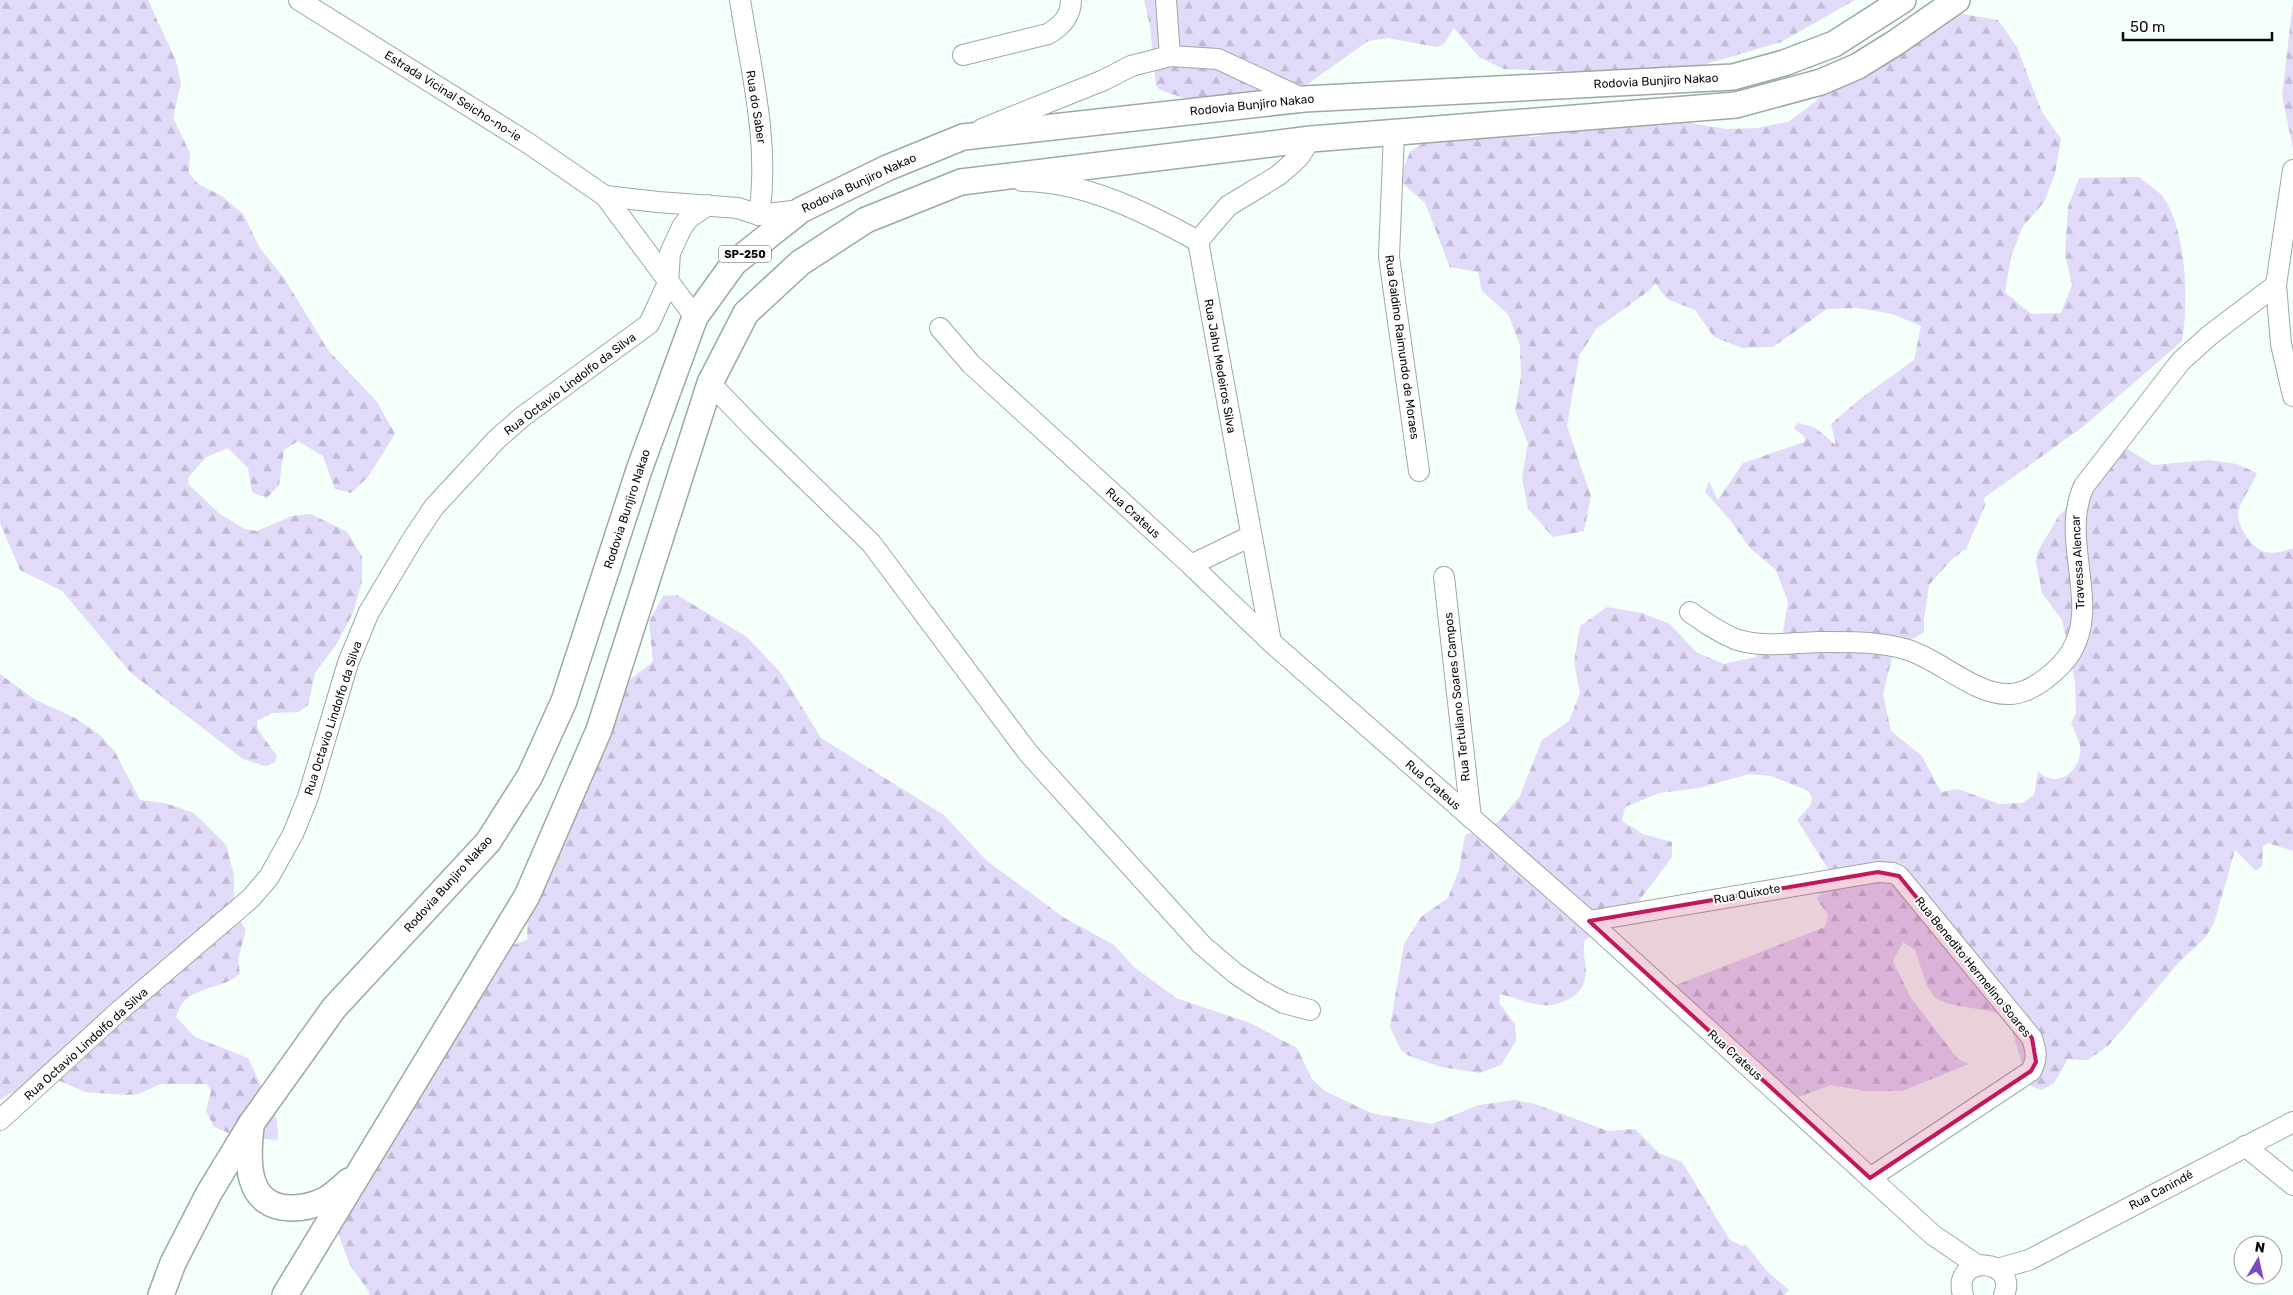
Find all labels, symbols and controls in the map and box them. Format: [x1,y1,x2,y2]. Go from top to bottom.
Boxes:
scale bar [2123,10,2272,42]
text: 50 m [2130,18,2165,36]
street label: Estrada Vicinal Seicho-no-ie [382,48,524,144]
street label: Rua do Saber [743,69,769,145]
street label: Rodovia Bunjiro Nakao [1593,71,1719,91]
street label: Rodovia Bunjiro Nakao [1189,92,1315,118]
street label: Rodovia Bunjiro Nakao [799,150,919,216]
road number: SP-250 [719,245,771,262]
street label: Rua Galdino Raimundo de Moraes [1382,254,1422,440]
street label: Rua Jahu Medeiros Silva [1201,298,1239,434]
street label: Rua Octavio Lindolfo da Silva [501,330,639,438]
street label: Rodovia Bunjiro Nakao [601,447,653,571]
street label: Rua Crateus [1103,485,1163,541]
street label: Travessa Alencar [2069,514,2087,609]
street label: Rua Tertuliano Soares Campos [1441,612,1473,782]
street label: Rua Octavio Lindolfo da Silva [301,639,365,797]
street label: Rua Crateus [1403,757,1463,813]
street label: Rodovia Bunjiro Nakao [401,833,495,935]
street label: Rua Quixote [1713,881,1782,907]
street label: Rua Benedito Hermelino Soares [1912,894,2034,1040]
street label: Rua Octavio Lindolfo da Silva [21,985,151,1103]
street label: Rua Crateus [1705,1027,1765,1083]
street label: Rua Canindé [2127,1167,2196,1213]
north arrow [2233,1235,2283,1285]
text: N [2254,1238,2266,1257]

